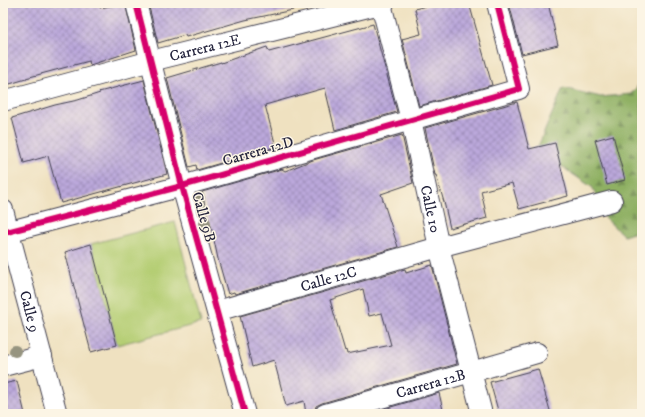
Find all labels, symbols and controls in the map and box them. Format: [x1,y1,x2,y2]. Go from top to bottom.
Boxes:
street label: Carrera 12E [168,30,243,66]
street label: Carrera 12D [220,132,296,171]
street label: Calle 10 [416,184,445,235]
street label: Calle 9B [187,190,220,245]
street label: Calle 12C [298,262,359,296]
street label: Calle 9 [15,289,44,334]
street label: Carrera 12B [394,365,468,403]

